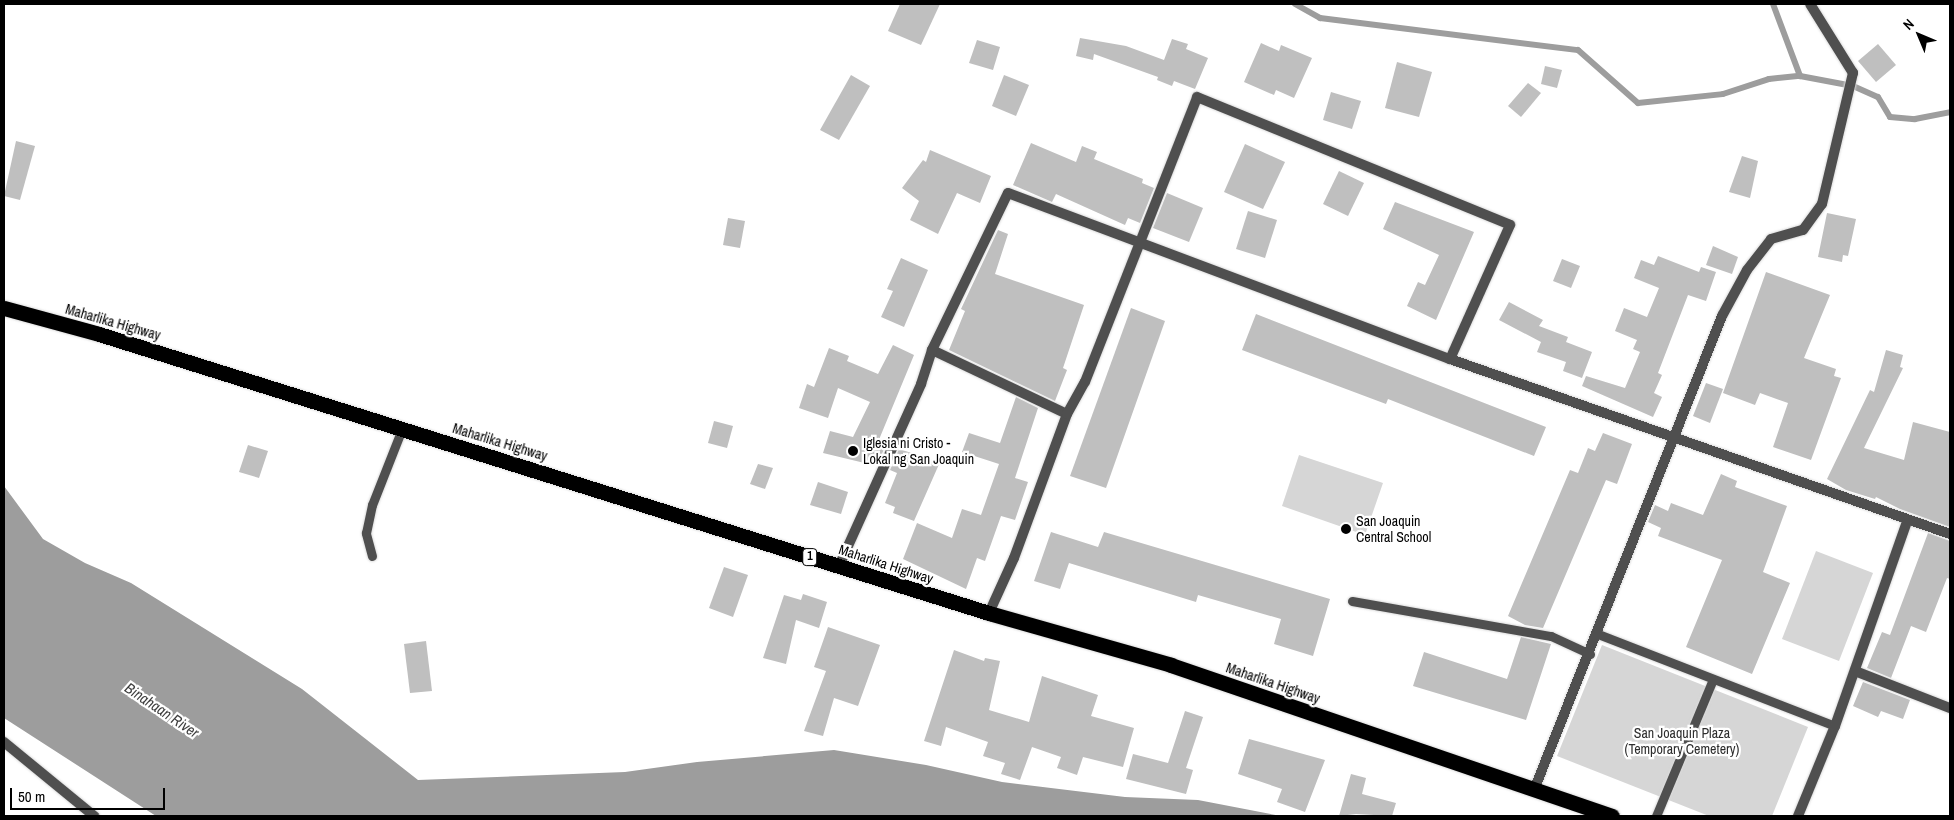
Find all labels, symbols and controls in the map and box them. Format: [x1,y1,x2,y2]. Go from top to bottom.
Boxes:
north arrow [1894,10,1944,60]
text: N [1899,15,1918,34]
street label: Maharlika Highway [63,300,163,344]
street label: Maharlika Highway [451,420,549,464]
place label: Iglesia ni Cristo - Lokal ng San Joaquin [863,435,974,468]
marker: Iglesia ni Cristo - Lokal ng San Joaquin [847,445,859,457]
place label: San Joaquin Central School [1356,513,1431,546]
marker: San Joaquin Central School [1340,523,1352,535]
street label: Maharlika Highway [837,541,935,587]
road number: 1 [801,548,819,566]
street label: Maharlika Highway [1224,659,1322,707]
water label: Binahaan River [122,679,202,741]
park label: San Joaquin Plaza (Temporary Cemetery) [1625,725,1739,758]
scale bar [12,778,168,810]
text: 50 m [18,786,45,807]

